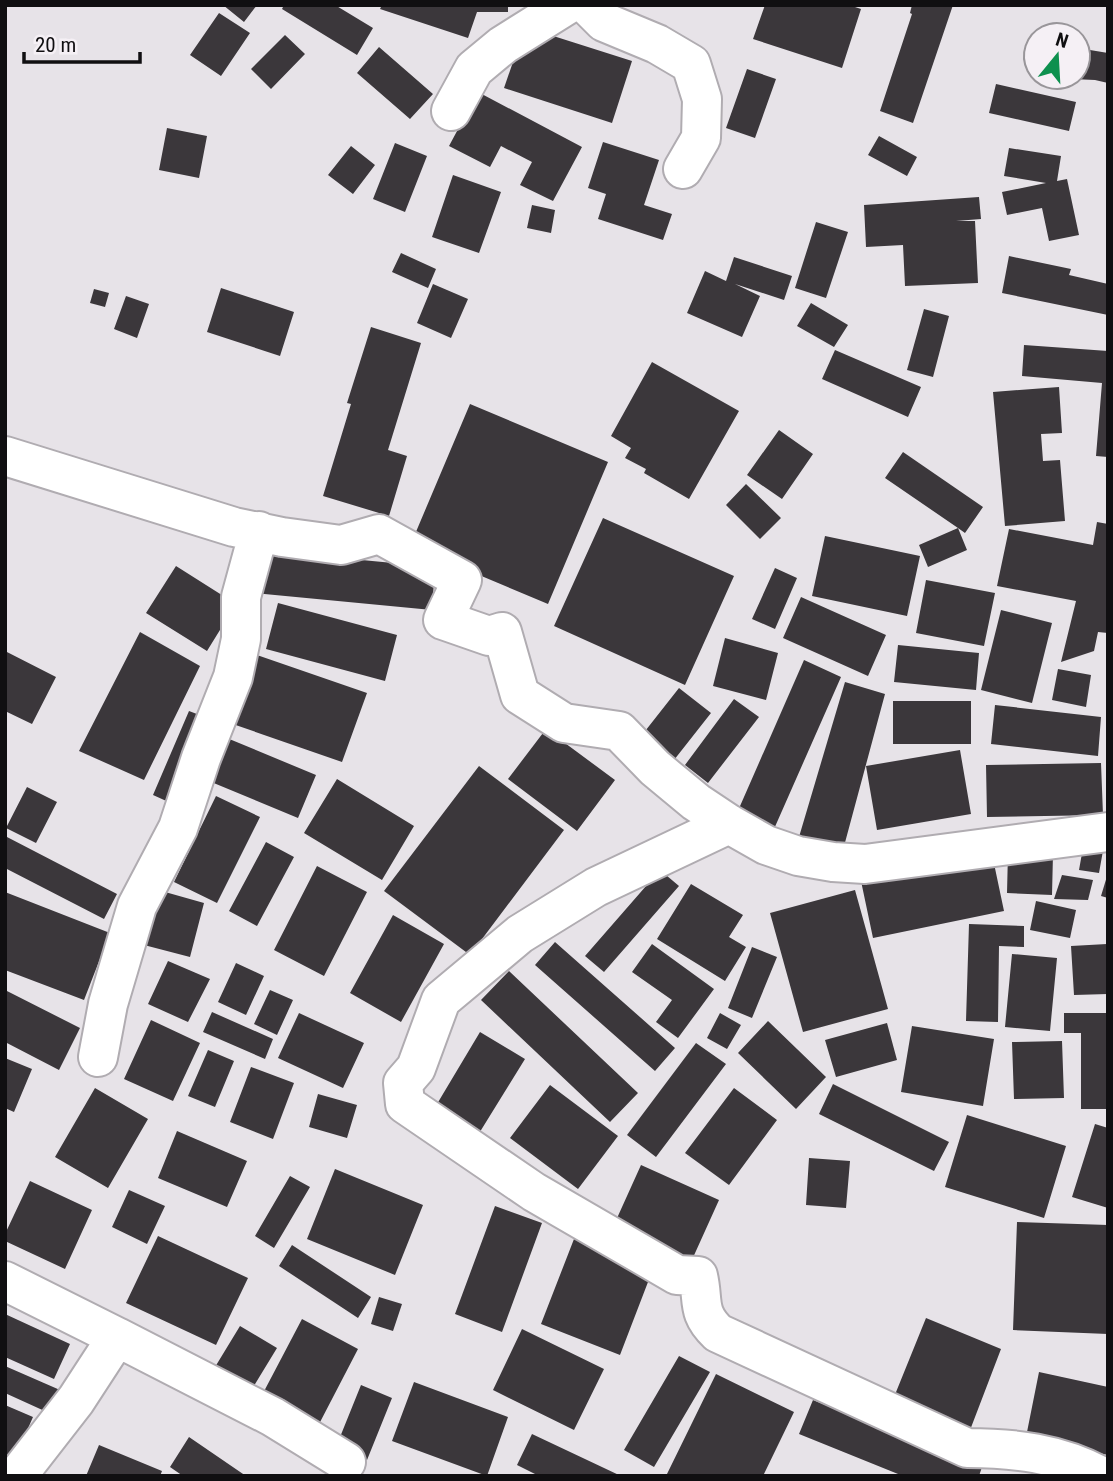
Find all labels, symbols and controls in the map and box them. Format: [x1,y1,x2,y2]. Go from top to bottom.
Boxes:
scale bar [24,21,140,65]
north arrow [1022,21,1092,91]
text: N [1053,28,1071,53]
text: 20 m [35,33,76,57]

